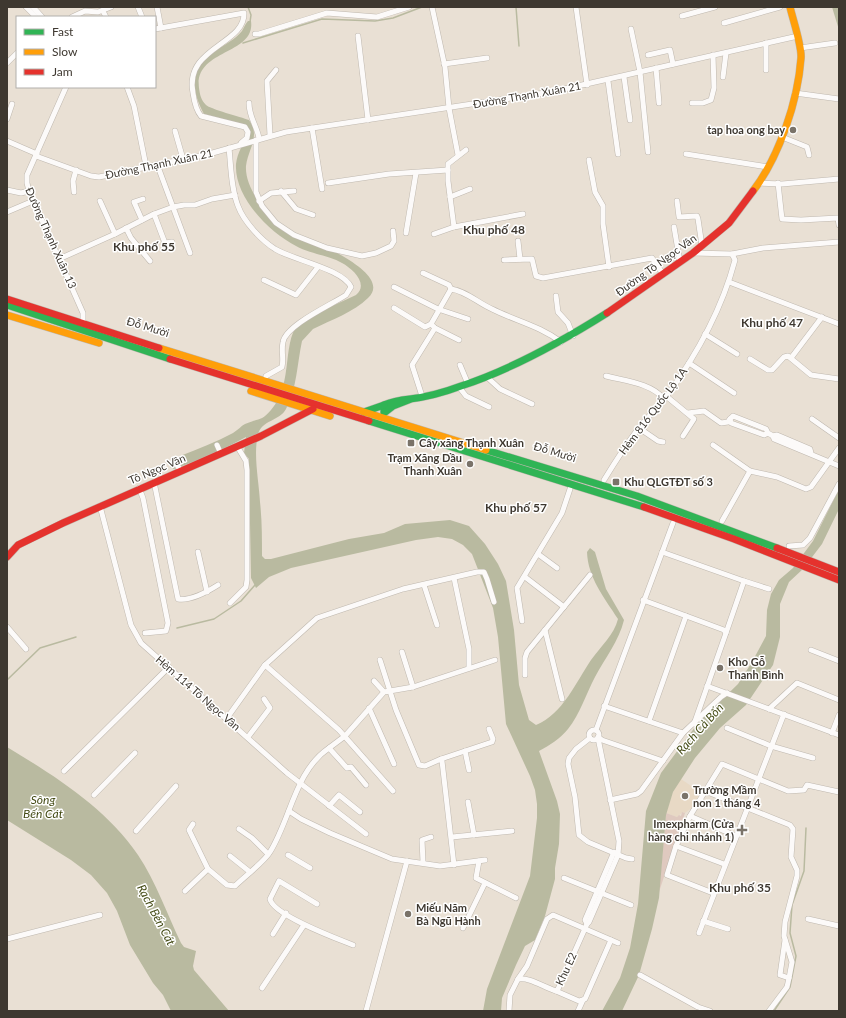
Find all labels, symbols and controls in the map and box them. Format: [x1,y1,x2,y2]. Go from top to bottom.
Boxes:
legend [16,16,156,88]
text: Fast [52,24,74,39]
text: Slow [52,44,78,59]
text: Jam [52,64,73,79]
street label: Đường Thạnh Xuân 21 [472,79,582,110]
place label: tap hoa ong bay [707,123,785,136]
marker: tap hoa ong bay [788,125,798,135]
street label: Đường Thạnh Xuân 21 [104,146,214,181]
street label: Đường Thạnh Xuân 13 [23,185,80,290]
district label: Khu phố 48 [463,222,525,237]
street label: Đường Tô Ngọc Vân [613,231,699,298]
district label: Khu phố 55 [113,239,175,254]
street label: Đỗ Mười [125,314,171,339]
district label: Khu phố 47 [741,315,803,330]
street label: Hẻm 816 Quốc Lộ 1A [616,364,690,457]
place label: Cây xăng Thạnh Xuân [419,436,524,449]
marker: Cây xăng Thạnh Xuân [406,438,416,448]
street label: Đỗ Mười [532,439,578,464]
street label: Tô Ngọc Vân [127,451,187,486]
place label: Trạm Xăng Dầu Thanh Xuân [387,451,462,477]
marker: Trạm Xăng Dầu Thanh Xuân [465,459,475,469]
place label: Khu QLGTĐT số 3 [624,475,713,488]
marker: Khu QLGTĐT số 3 [611,477,621,487]
district label: Khu phố 57 [485,500,547,515]
street label: Hẻm 114 Tô Ngọc Vân [153,652,243,733]
place label: Kho Gỗ Thanh Bình [728,655,784,681]
marker: Kho Gỗ Thanh Bình [715,663,725,673]
water label: Rạch Cả Bốn [673,700,726,757]
place label: Trường Mầm non 1 tháng 4 [693,783,761,809]
marker: Trường Mầm non 1 tháng 4 [680,791,690,801]
water label: Sông Bến Cát [23,792,64,821]
place label: Imexpharm (Cửa hàng chi nhánh 1) [648,817,734,843]
marker: Imexpharm (Cửa hàng chi nhánh 1) [737,825,747,835]
district label: Khu phố 35 [709,880,771,895]
water label: Rạch Bến Cát [134,882,179,949]
place label: Miếu Năm Bà Ngũ Hành [416,901,481,927]
marker: Miếu Năm Bà Ngũ Hành [403,909,413,919]
street label: Khu E2 [552,950,579,987]

